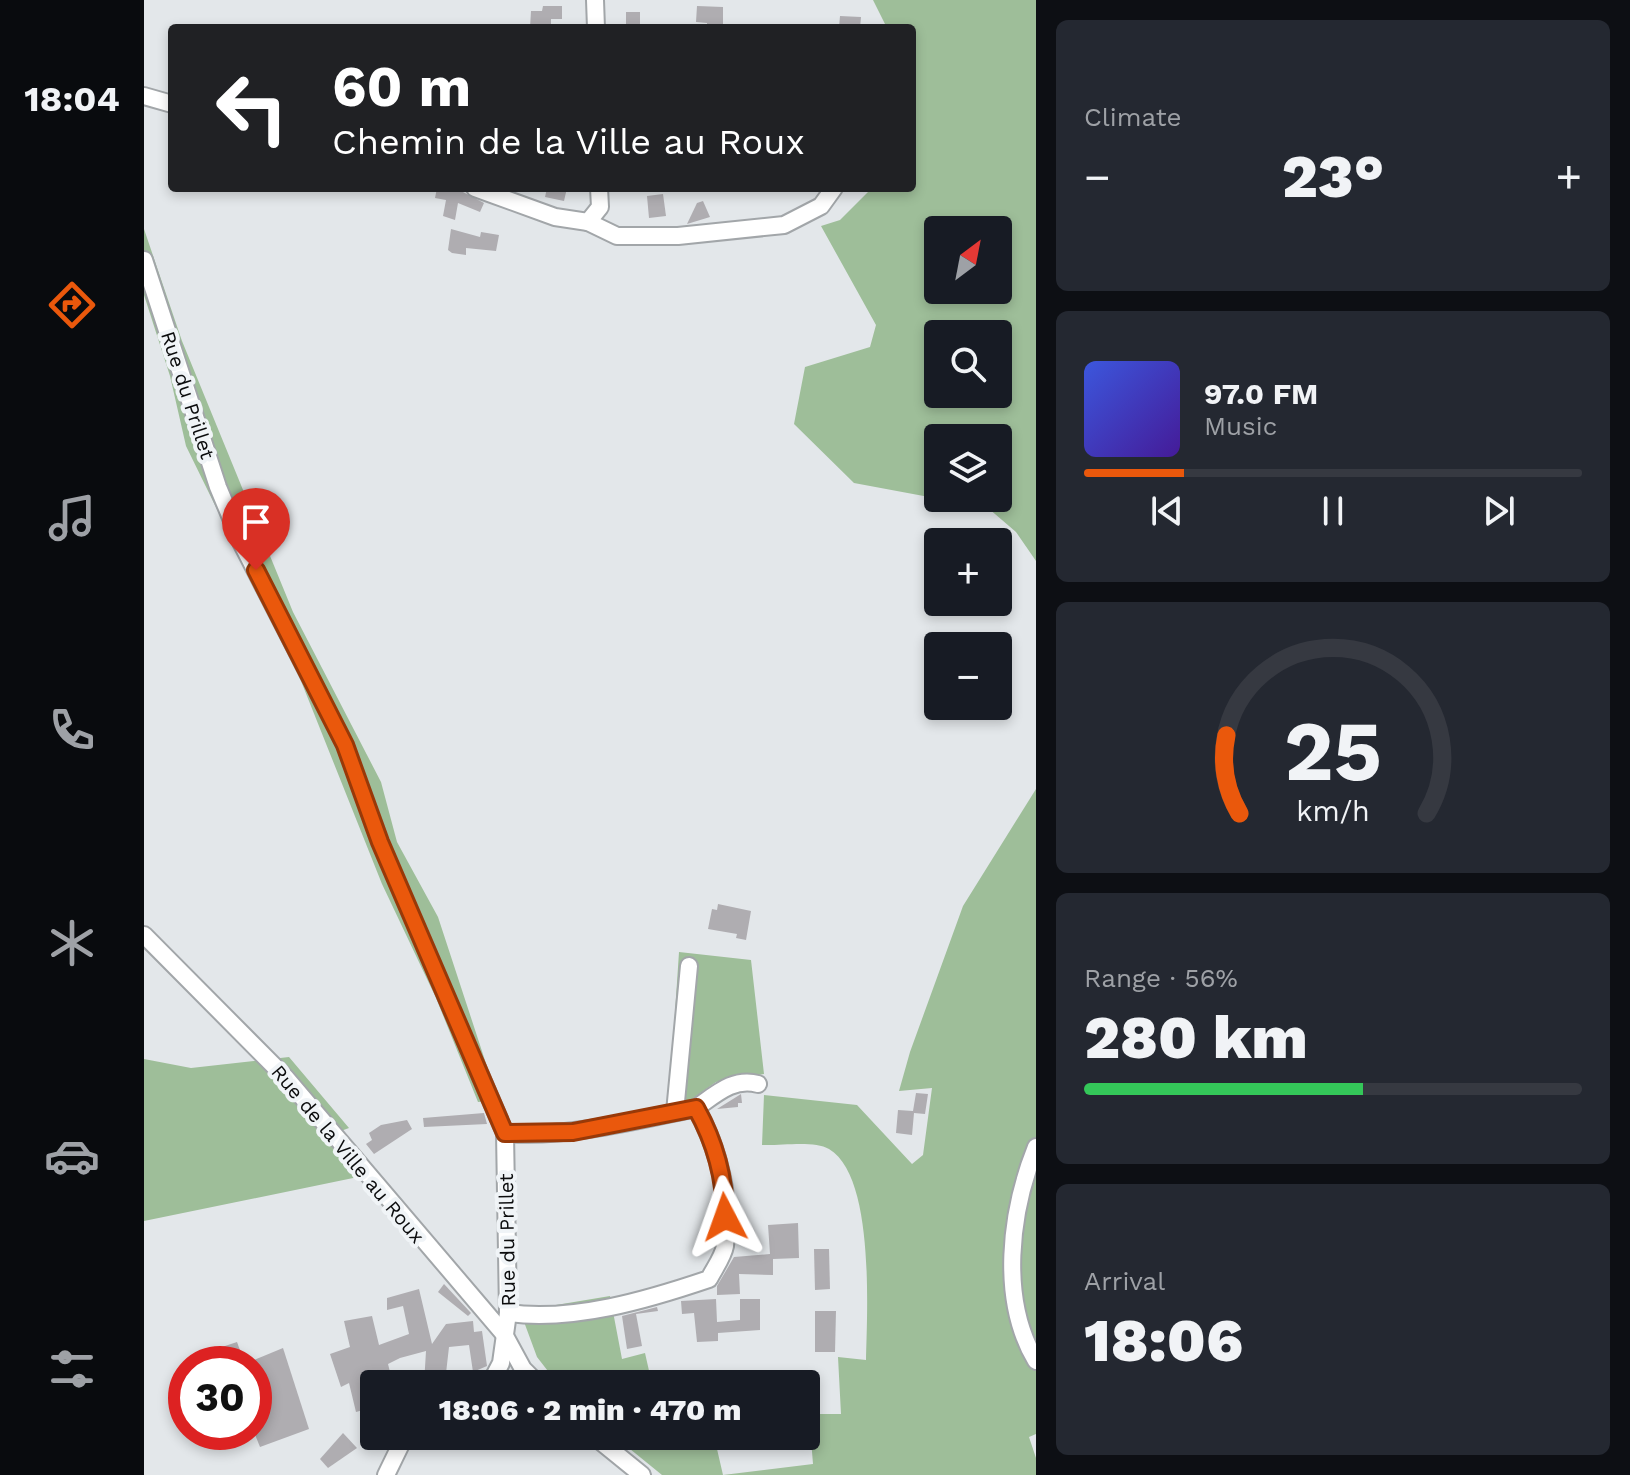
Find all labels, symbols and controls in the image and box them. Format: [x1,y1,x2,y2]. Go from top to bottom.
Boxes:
text: 60 m [332,54,471,120]
icon: left [200,56,304,160]
text: 18:04 [24,78,120,120]
text: Climate [1084,102,1182,132]
text: Chemin de la Ville au Roux [332,121,805,163]
text: 23° [1282,141,1384,212]
text: − [1084,151,1111,203]
text: + [1555,151,1582,203]
north arrow [924,216,1012,304]
map controls [924,216,1012,720]
icon: directions [44,277,100,333]
button: search [924,320,1012,408]
street label: Rue du Prillet [156,328,220,463]
text: 97.0 FM [1204,376,1318,411]
text: Music [1204,411,1277,441]
button: layers [924,424,1012,512]
pin [222,488,290,570]
icon: previous [1145,489,1189,533]
icon: pause [1311,489,1355,533]
icon: next [1477,489,1521,533]
icon: music [44,490,100,546]
icon: arrive [234,500,278,544]
button: + [924,528,1012,616]
button: − [924,632,1012,720]
icon: phone [44,702,100,758]
text: 25 [1284,702,1382,799]
text: km/h [1296,794,1370,828]
icon: climate [44,915,100,971]
text: Range · 56% [1084,963,1238,993]
text: 280 km [1084,1002,1308,1073]
street label: Rue de la Ville au Roux [266,1060,430,1248]
icon: car [44,1128,100,1184]
street label: Rue du Prillet [494,1173,520,1307]
position arrow [683,1175,767,1259]
text: Arrival [1084,1266,1165,1296]
text: 18:06 [1084,1305,1243,1376]
icon: filters [44,1341,100,1397]
speed limit sign: 30 [168,1346,272,1450]
text: 18:06 · 2 min · 470 m [439,1392,741,1427]

